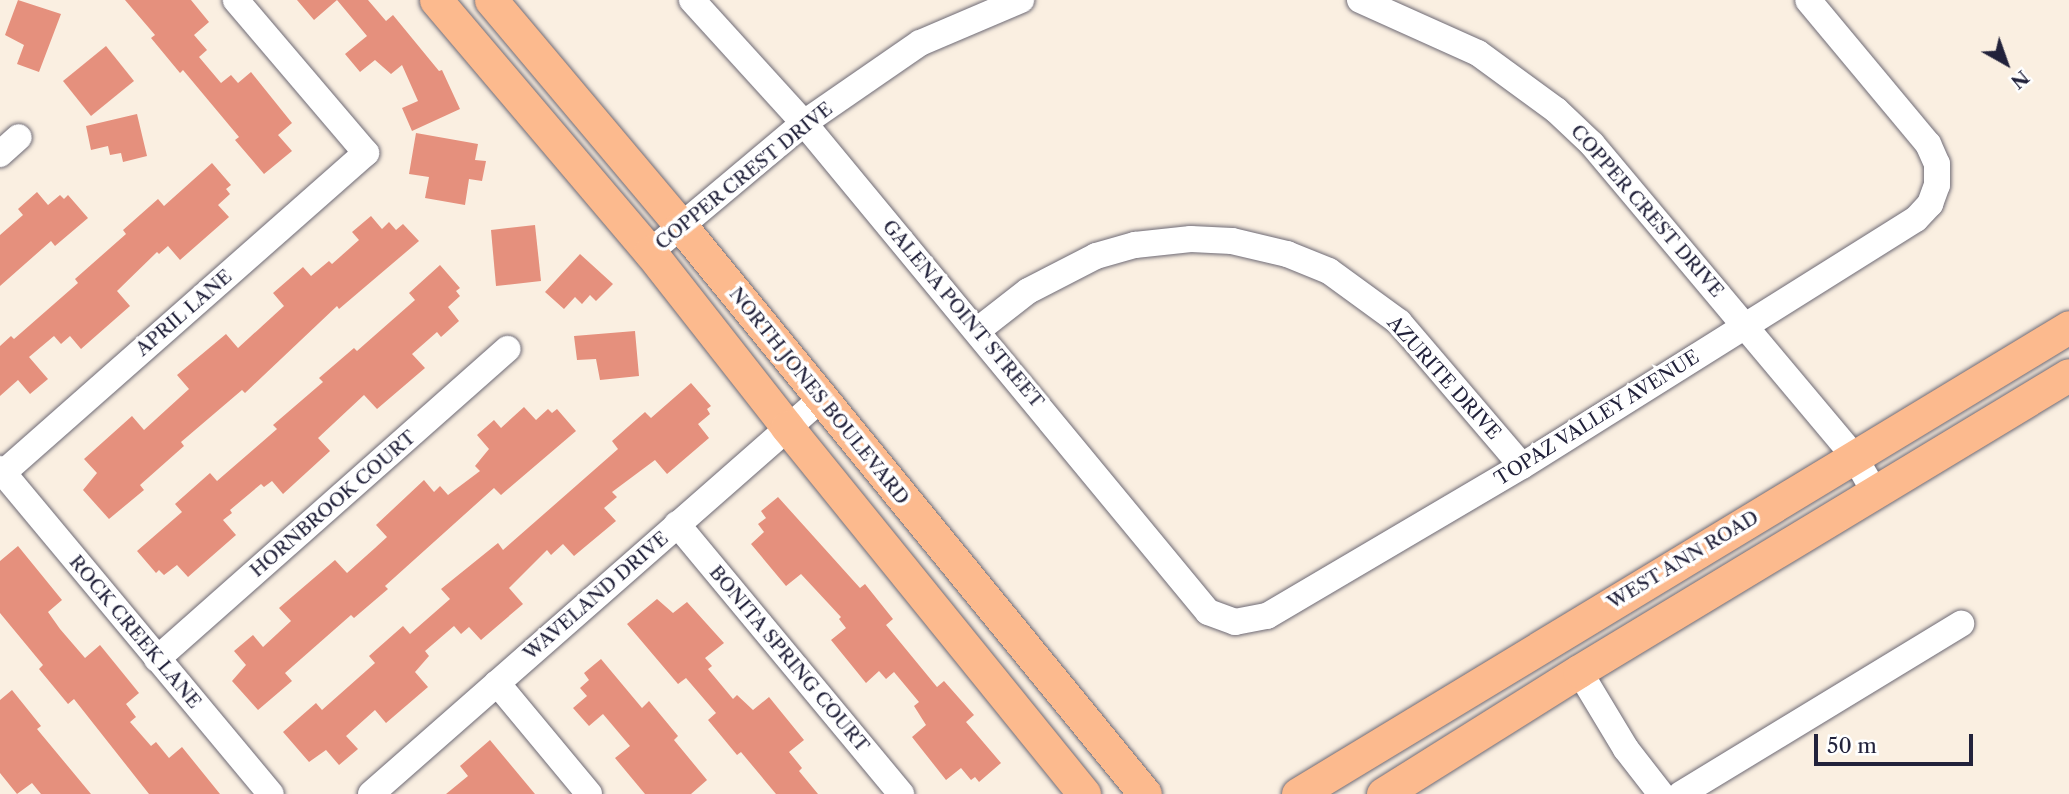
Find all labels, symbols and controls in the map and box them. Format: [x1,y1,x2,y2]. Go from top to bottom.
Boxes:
north arrow [1971,28,2041,98]
text: N [2006,65,2034,94]
street label: COPPER CREST DRIVE [650,97,838,255]
street label: COPPER CREST DRIVE [1565,120,1729,302]
street label: GALENA POINT STREET [877,215,1049,413]
street label: APRIL LANE [131,265,237,361]
street label: NORTH JONES BOULEVARD [724,283,914,509]
street label: AZURITE DRIVE [1383,312,1505,444]
street label: TOPAZ VALLEY AVENUE [1490,345,1704,491]
street label: HORNBROOK COURT [245,426,421,582]
street label: WEST ANN ROAD [1603,506,1763,614]
street label: WAVELAND DRIVE [519,527,673,665]
street label: ROCK CREEK LANE [64,550,206,714]
street label: BONITA SPRING COURT [704,561,874,757]
scale bar [1817,720,1976,764]
text: 50 m [1827,733,1877,758]

